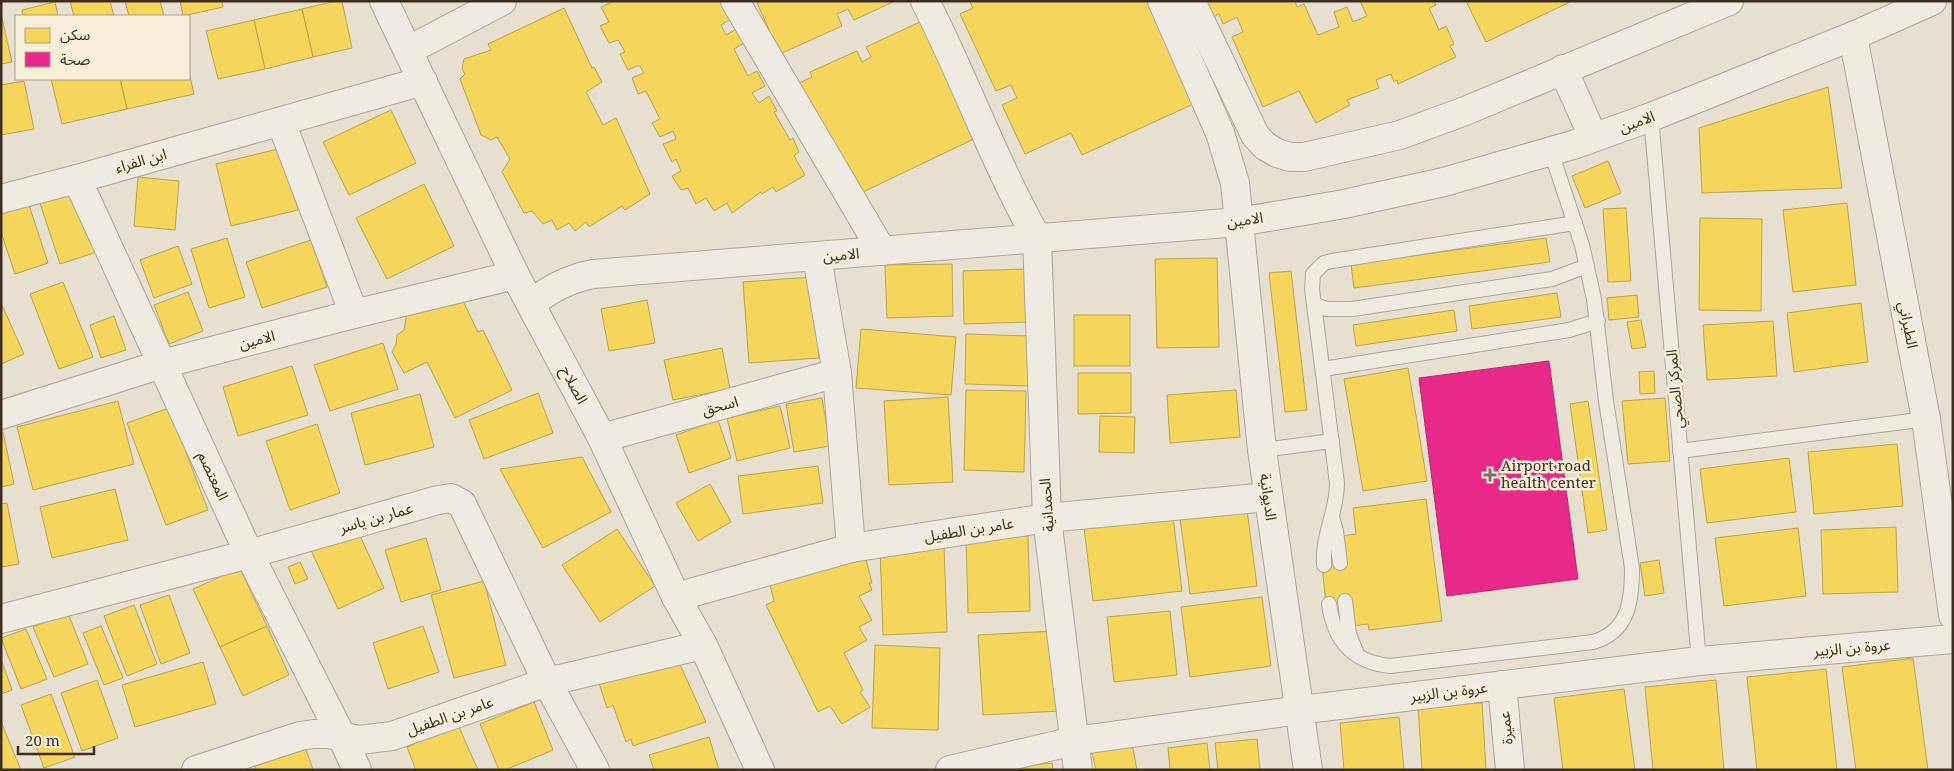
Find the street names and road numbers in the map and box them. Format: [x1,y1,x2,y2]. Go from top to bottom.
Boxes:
street label: الامين [1616,105,1657,137]
street label: ابن الفراء [113,143,169,177]
street label: الامين [1225,207,1264,231]
street label: الامين [822,242,860,266]
street label: الطبراني [1892,300,1923,350]
street label: الامين [237,325,277,353]
street label: المركز الصحي [1661,348,1690,430]
street label: الصلاح [554,362,593,408]
street label: اسحق [699,391,740,420]
street label: المعتصم [192,448,234,504]
street label: الديوانية [1256,472,1282,522]
street label: الحمدانية [1034,477,1058,533]
street label: عمار بن ياسر [336,497,415,537]
street label: عامر بن الطفيل [923,512,1016,546]
street label: عروة بن الزبير [1811,634,1892,660]
street label: عروة بن الزبير [1408,676,1489,706]
street label: عامر بن الطفيل [404,691,496,739]
street label: عميرة [1493,710,1517,746]

